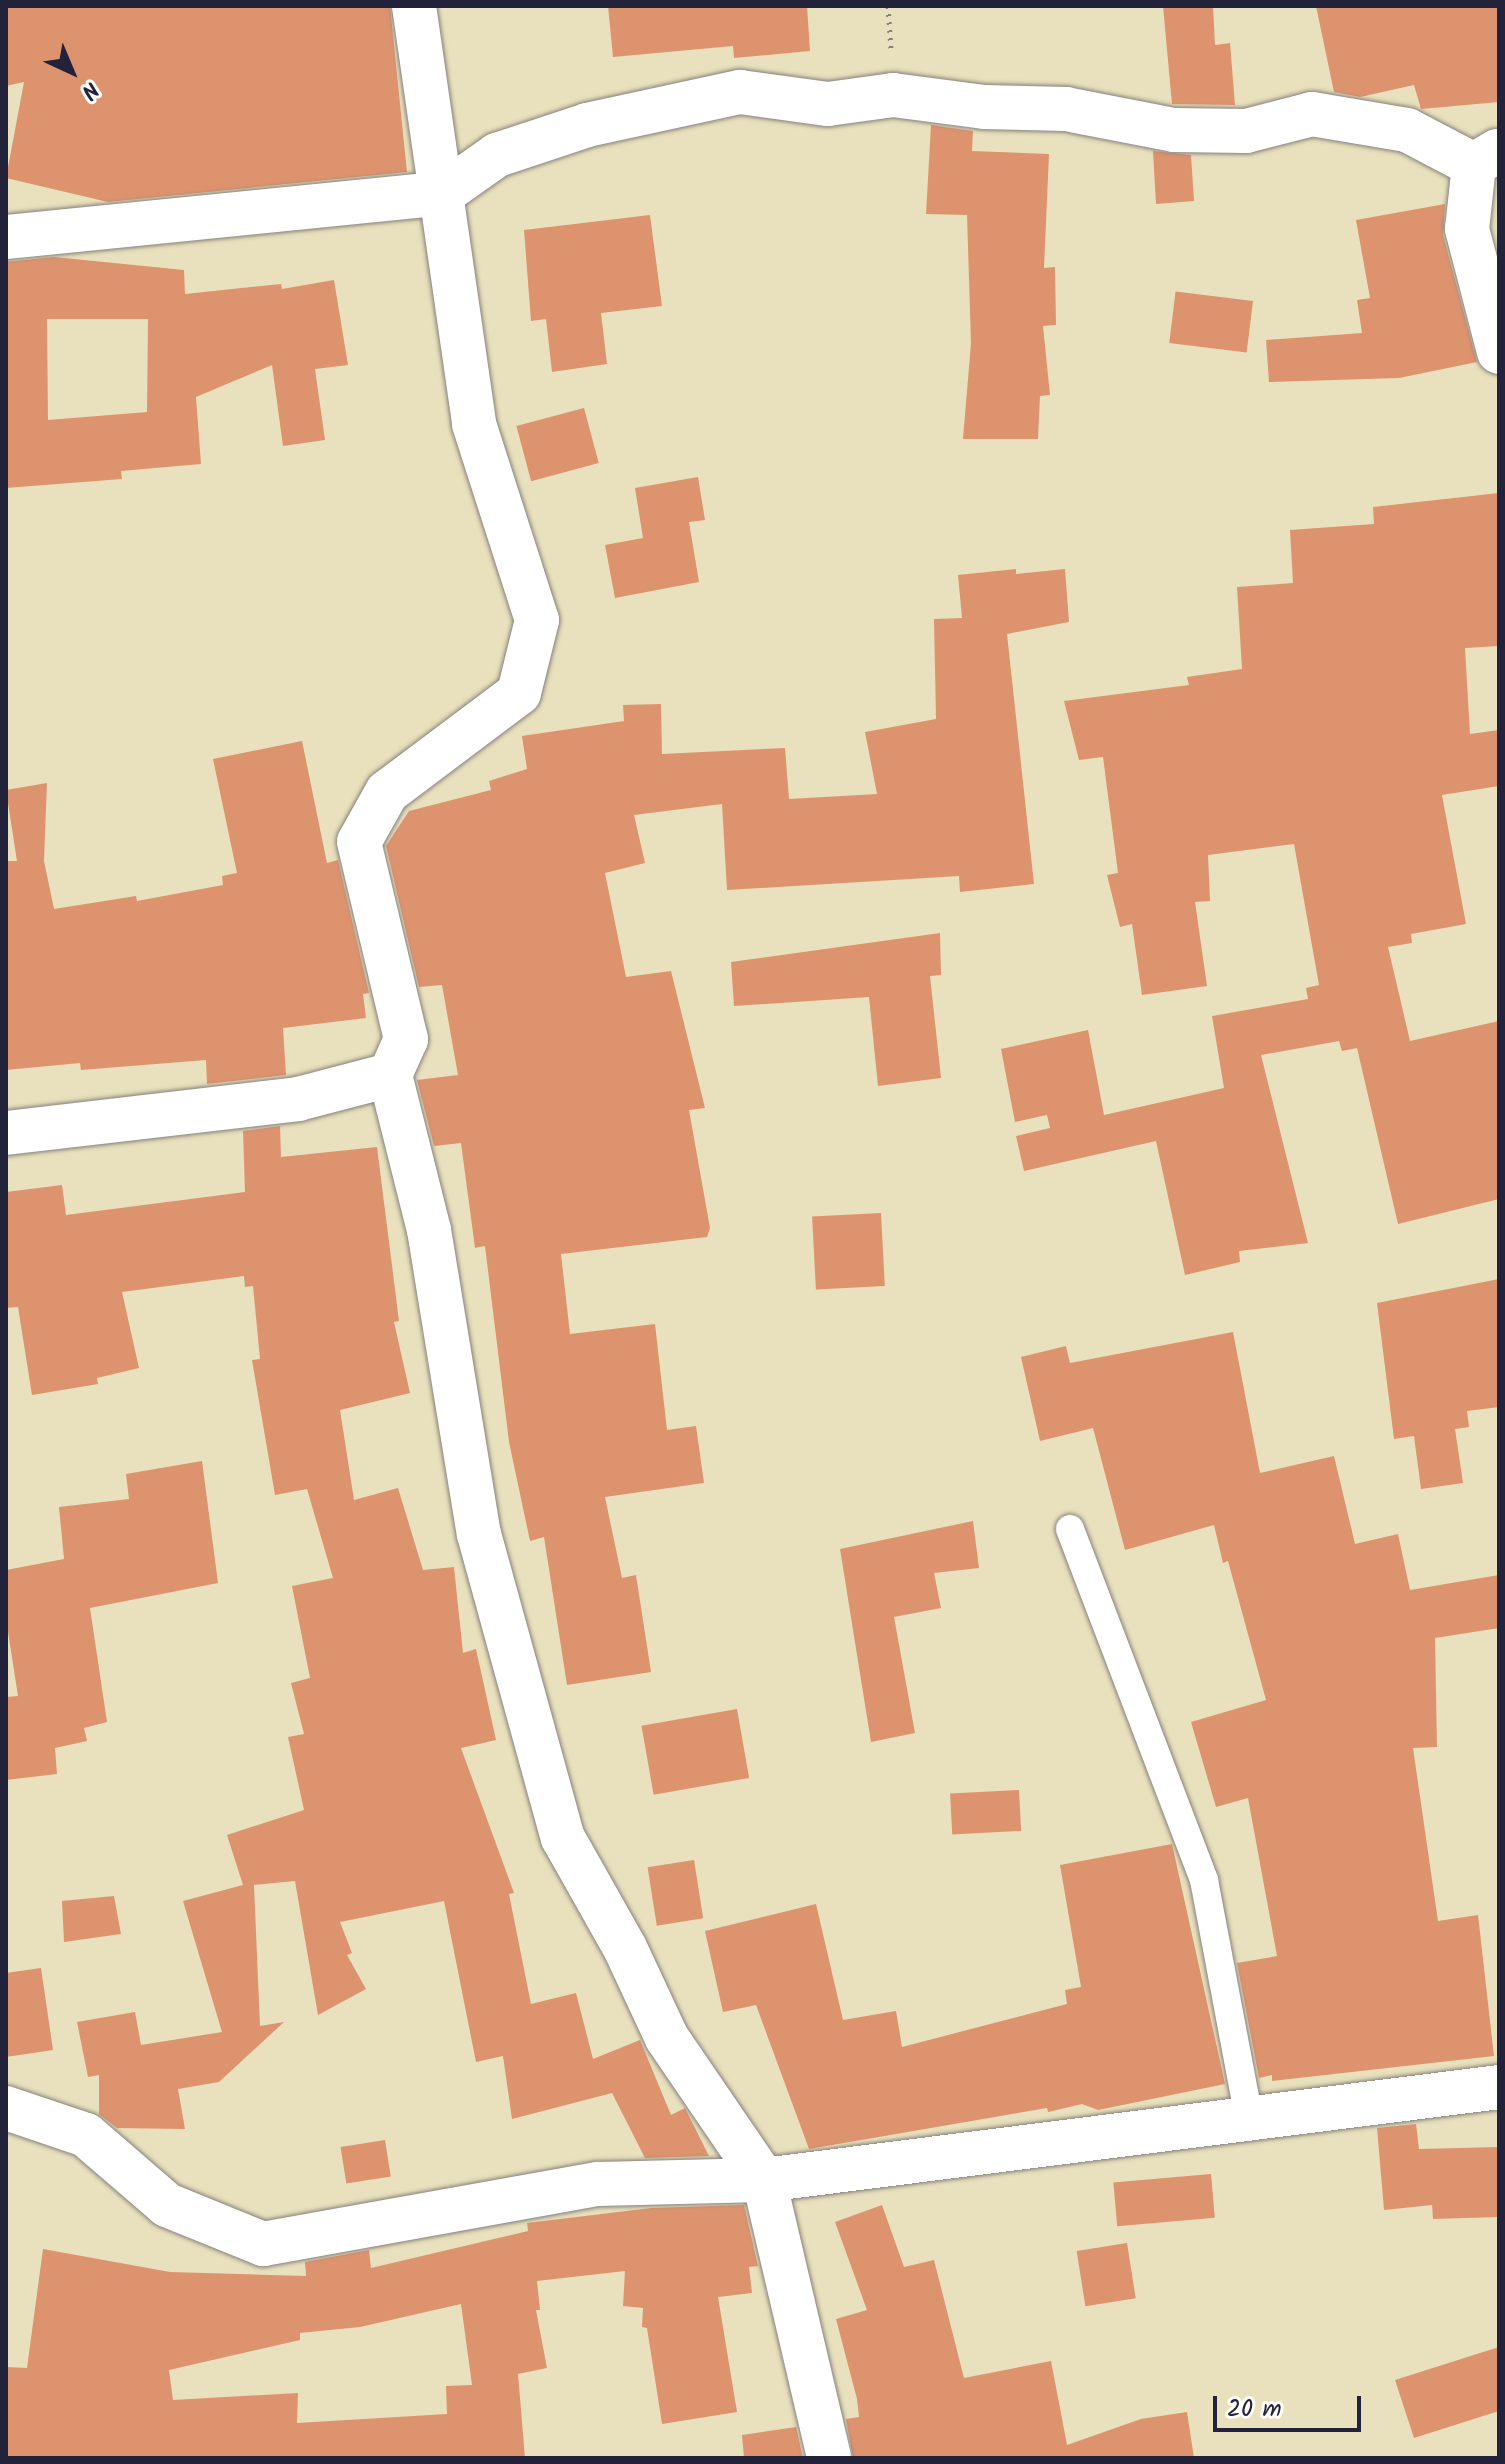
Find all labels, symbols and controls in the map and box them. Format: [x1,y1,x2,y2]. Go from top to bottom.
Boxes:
north arrow [32,32,112,112]
text: N [72,72,106,107]
scale bar [1217,2380,1365,2430]
text: 20 m [1227,2390,1282,2429]

